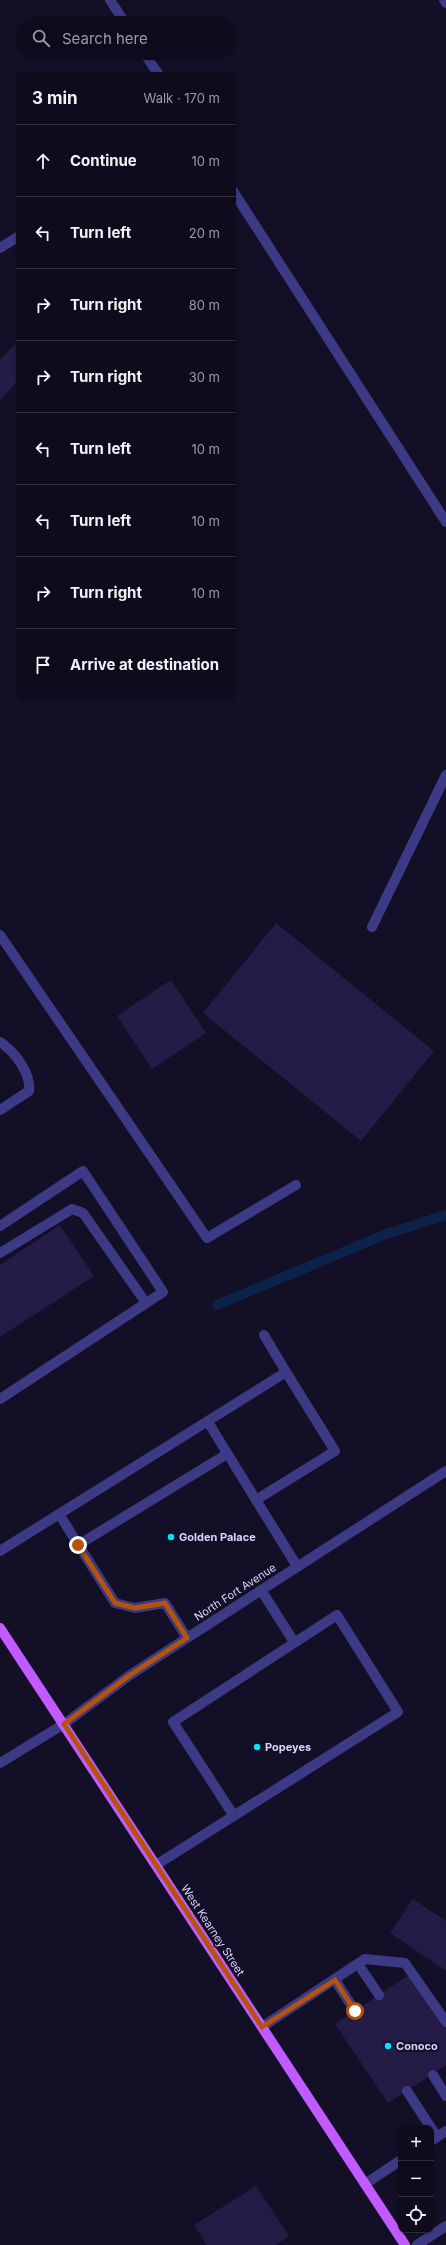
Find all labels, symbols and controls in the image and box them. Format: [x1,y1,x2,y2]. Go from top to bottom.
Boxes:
search box [16,16,236,60]
icon: search [30,27,52,49]
text: Search here [62,29,148,48]
text: 3 min [32,88,78,108]
text: Walk · 170 m [144,90,220,106]
icon: ahead [32,150,54,172]
text: Continue [70,151,137,170]
text: 10 m [191,153,220,169]
icon: left [32,222,54,244]
text: Turn left [70,223,131,242]
text: 20 m [189,225,220,241]
icon: right [32,294,54,316]
text: Turn right [70,295,142,314]
text: 80 m [189,297,220,313]
icon: right [32,366,54,388]
text: Turn right [70,367,142,386]
text: 30 m [189,369,220,385]
icon: left [32,438,54,460]
text: Turn left [70,439,131,458]
text: 10 m [191,441,220,457]
icon: left [32,510,54,532]
text: Turn left [70,511,131,530]
text: 10 m [191,513,220,529]
icon: right [32,582,54,604]
text: Turn right [70,583,142,602]
text: 10 m [191,585,220,601]
icon: arrive [32,654,54,676]
text: Arrive at destination [70,655,219,674]
place label: Golden Palace [179,1530,256,1544]
marker: Golden Palace [166,1532,176,1542]
route end [69,1536,87,1554]
street label: North Fort Avenue [191,1560,279,1624]
place label: Popeyes [265,1740,311,1754]
marker: Popeyes [252,1742,262,1752]
street label: West Kearney Street [178,1882,248,1979]
route start [346,2002,364,2020]
place label: Conoco [396,2039,438,2053]
marker: Conoco [383,2041,393,2051]
map controls [398,2125,434,2233]
button: + [398,2125,434,2161]
button: − [398,2161,434,2197]
button: locate [398,2197,434,2233]

